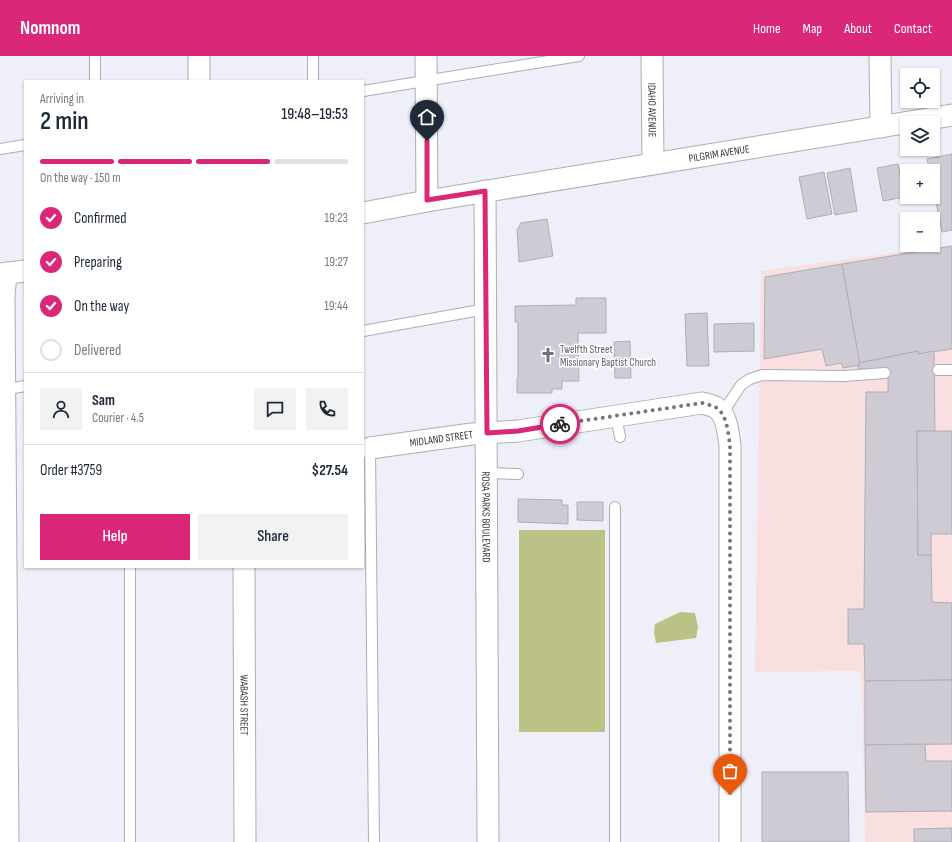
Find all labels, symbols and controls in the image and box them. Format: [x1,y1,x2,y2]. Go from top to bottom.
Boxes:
text: Nomnom [20,17,80,40]
text: Home [753,20,781,37]
text: Map [803,20,822,37]
text: About [844,20,872,37]
text: Contact [894,20,932,37]
map controls [900,68,940,252]
button: locate [900,68,940,108]
street label: IDAHO AVENUE [645,83,659,137]
text: Arriving in [40,91,84,107]
pin [410,100,444,141]
text: 19:48–19:53 [282,105,348,124]
text: 2 min [40,106,89,137]
icon: home [416,106,438,128]
button: layers [900,116,940,156]
street label: PILGRIM AVENUE [688,142,750,165]
button: + [900,164,940,204]
text: On the way · 150 m [40,170,121,186]
icon: check [40,207,62,229]
text: Confirmed [74,209,127,228]
text: 19:23 [324,210,348,226]
button: − [900,212,940,252]
icon: check [40,251,62,273]
text: Preparing [74,253,122,272]
text: 19:27 [325,254,348,270]
icon: check [40,295,62,317]
text: On the way [74,297,129,316]
text: 19:44 [324,298,348,314]
text: Delivered [74,341,121,360]
place label: Twelfth Street Missionary Baptist Church [560,343,656,369]
church icon: Twelfth Street Missionary Baptist Church [539,346,557,364]
button: person [40,388,82,430]
button: chat [254,388,296,430]
button: phone [306,388,348,430]
text: Sam [92,391,115,410]
courier [540,404,580,444]
text: Courier · 4.5 [92,410,144,426]
icon: bike [549,413,571,435]
street label: MIDLAND STREET [409,428,474,449]
text: Order #3759 [40,461,102,480]
text: $27.54 [312,461,348,480]
street label: ROSA PARKS BOULEVARD [479,471,493,563]
button: Help [40,514,190,560]
button: Share [198,514,348,560]
street label: WABASH STREET [237,674,251,736]
pin [713,754,747,795]
icon: bag [719,760,741,782]

